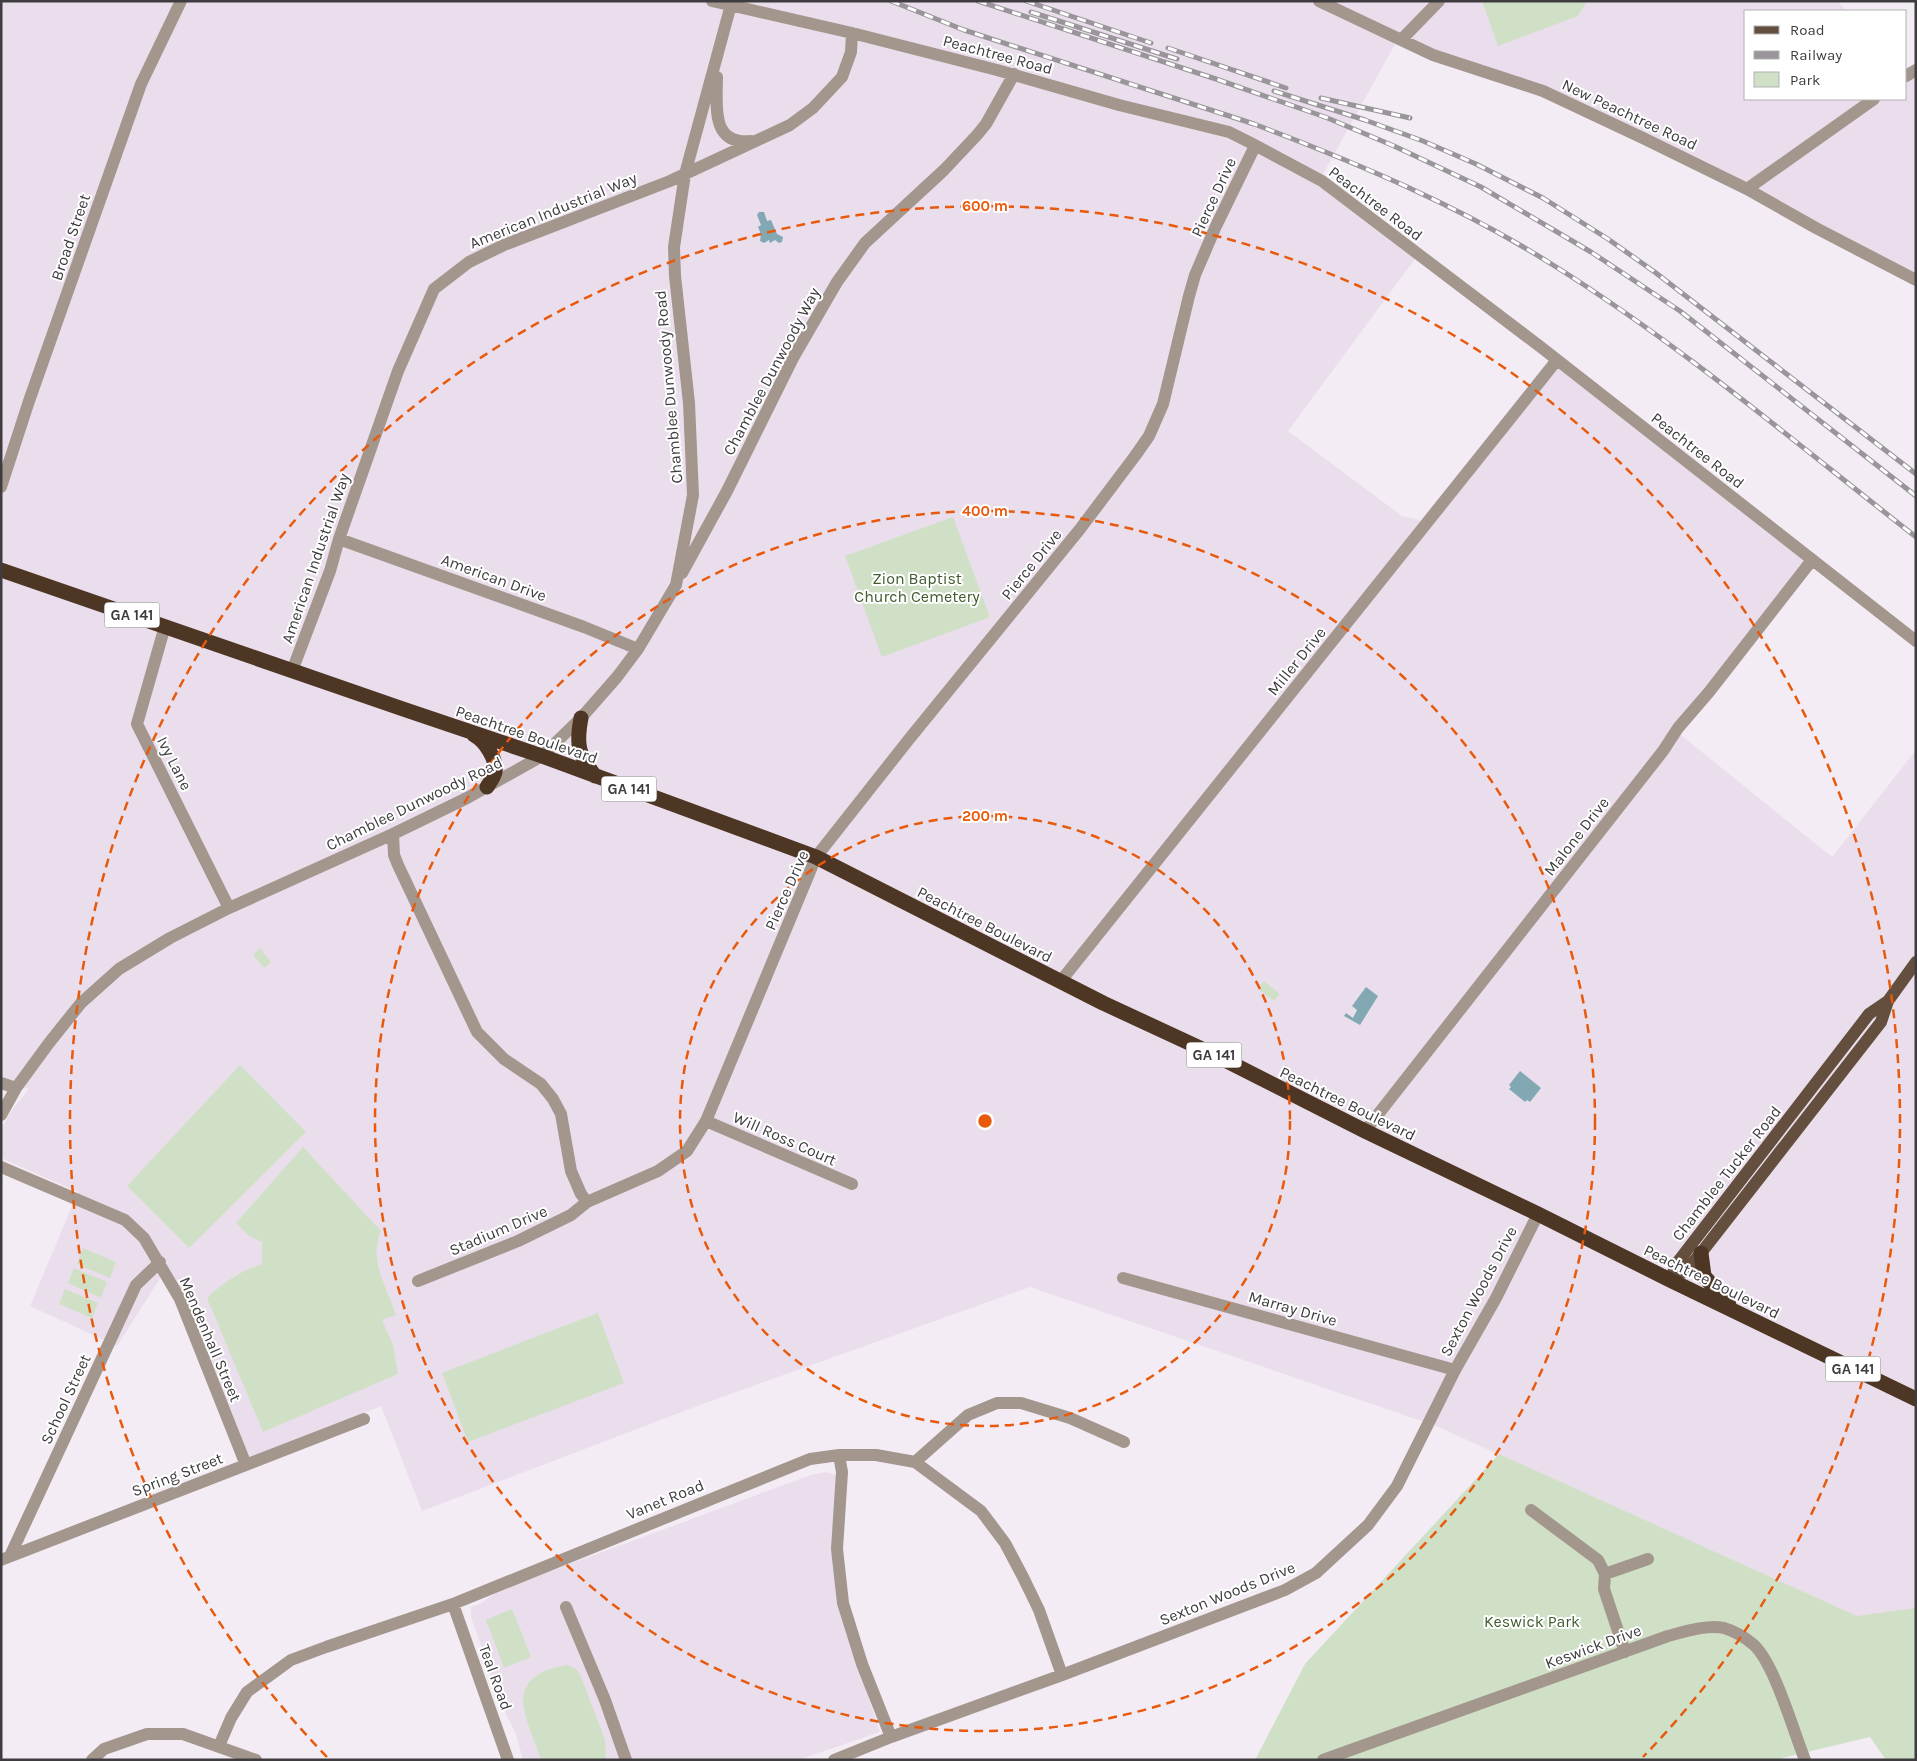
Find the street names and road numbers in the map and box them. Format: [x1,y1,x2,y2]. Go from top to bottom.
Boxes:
street label: Peachtree Road [941,31,1055,78]
street label: New Peachtree Road [1559,75,1701,154]
street label: Pierce Drive [1187,155,1240,240]
street label: Peachtree Road [1325,162,1426,245]
street label: American Industrial Way [467,168,640,253]
street label: Broad Street [47,191,94,283]
street label: Chamblee Dunwoody Way [719,284,824,458]
street label: Chamblee Dunwoody Road [651,290,686,484]
street label: Peachtree Road [1647,408,1748,493]
street label: American Industrial Way [277,470,354,646]
street label: Pierce Drive [997,525,1066,603]
street label: American Drive [439,550,549,605]
road number: GA 141 [104,602,160,628]
street label: Miller Drive [1263,623,1330,699]
street label: Peachtree Boulevard [453,701,600,768]
street label: Ivy Lane [153,733,196,793]
street label: Chamblee Dunwoody Road [323,752,506,855]
road number: GA 141 [602,776,656,802]
street label: Malone Drive [1540,793,1613,879]
street label: Pierce Drive [760,847,812,933]
street label: Peachtree Boulevard [914,882,1055,967]
road number: GA 141 [1186,1042,1242,1068]
street label: Peachtree Boulevard [1277,1062,1419,1145]
street label: Chamblee Tucker Road [1668,1102,1785,1245]
street label: Will Ross Court [730,1107,839,1170]
street label: Stadium Drive [446,1201,550,1260]
street label: Sexton Woods Drive [1436,1223,1521,1360]
street label: Peachtree Boulevard [1641,1240,1783,1323]
street label: Mendenhall Street [176,1274,245,1405]
street label: Marray Drive [1246,1287,1339,1330]
street label: School Street [36,1351,95,1447]
road number: GA 141 [1826,1356,1880,1382]
street label: Spring Street [129,1448,225,1501]
street label: Vanet Road [624,1475,707,1524]
street label: Sexton Woods Drive [1157,1558,1298,1629]
street label: Keswick Drive [1542,1620,1644,1673]
street label: Teal Road [475,1642,516,1713]

